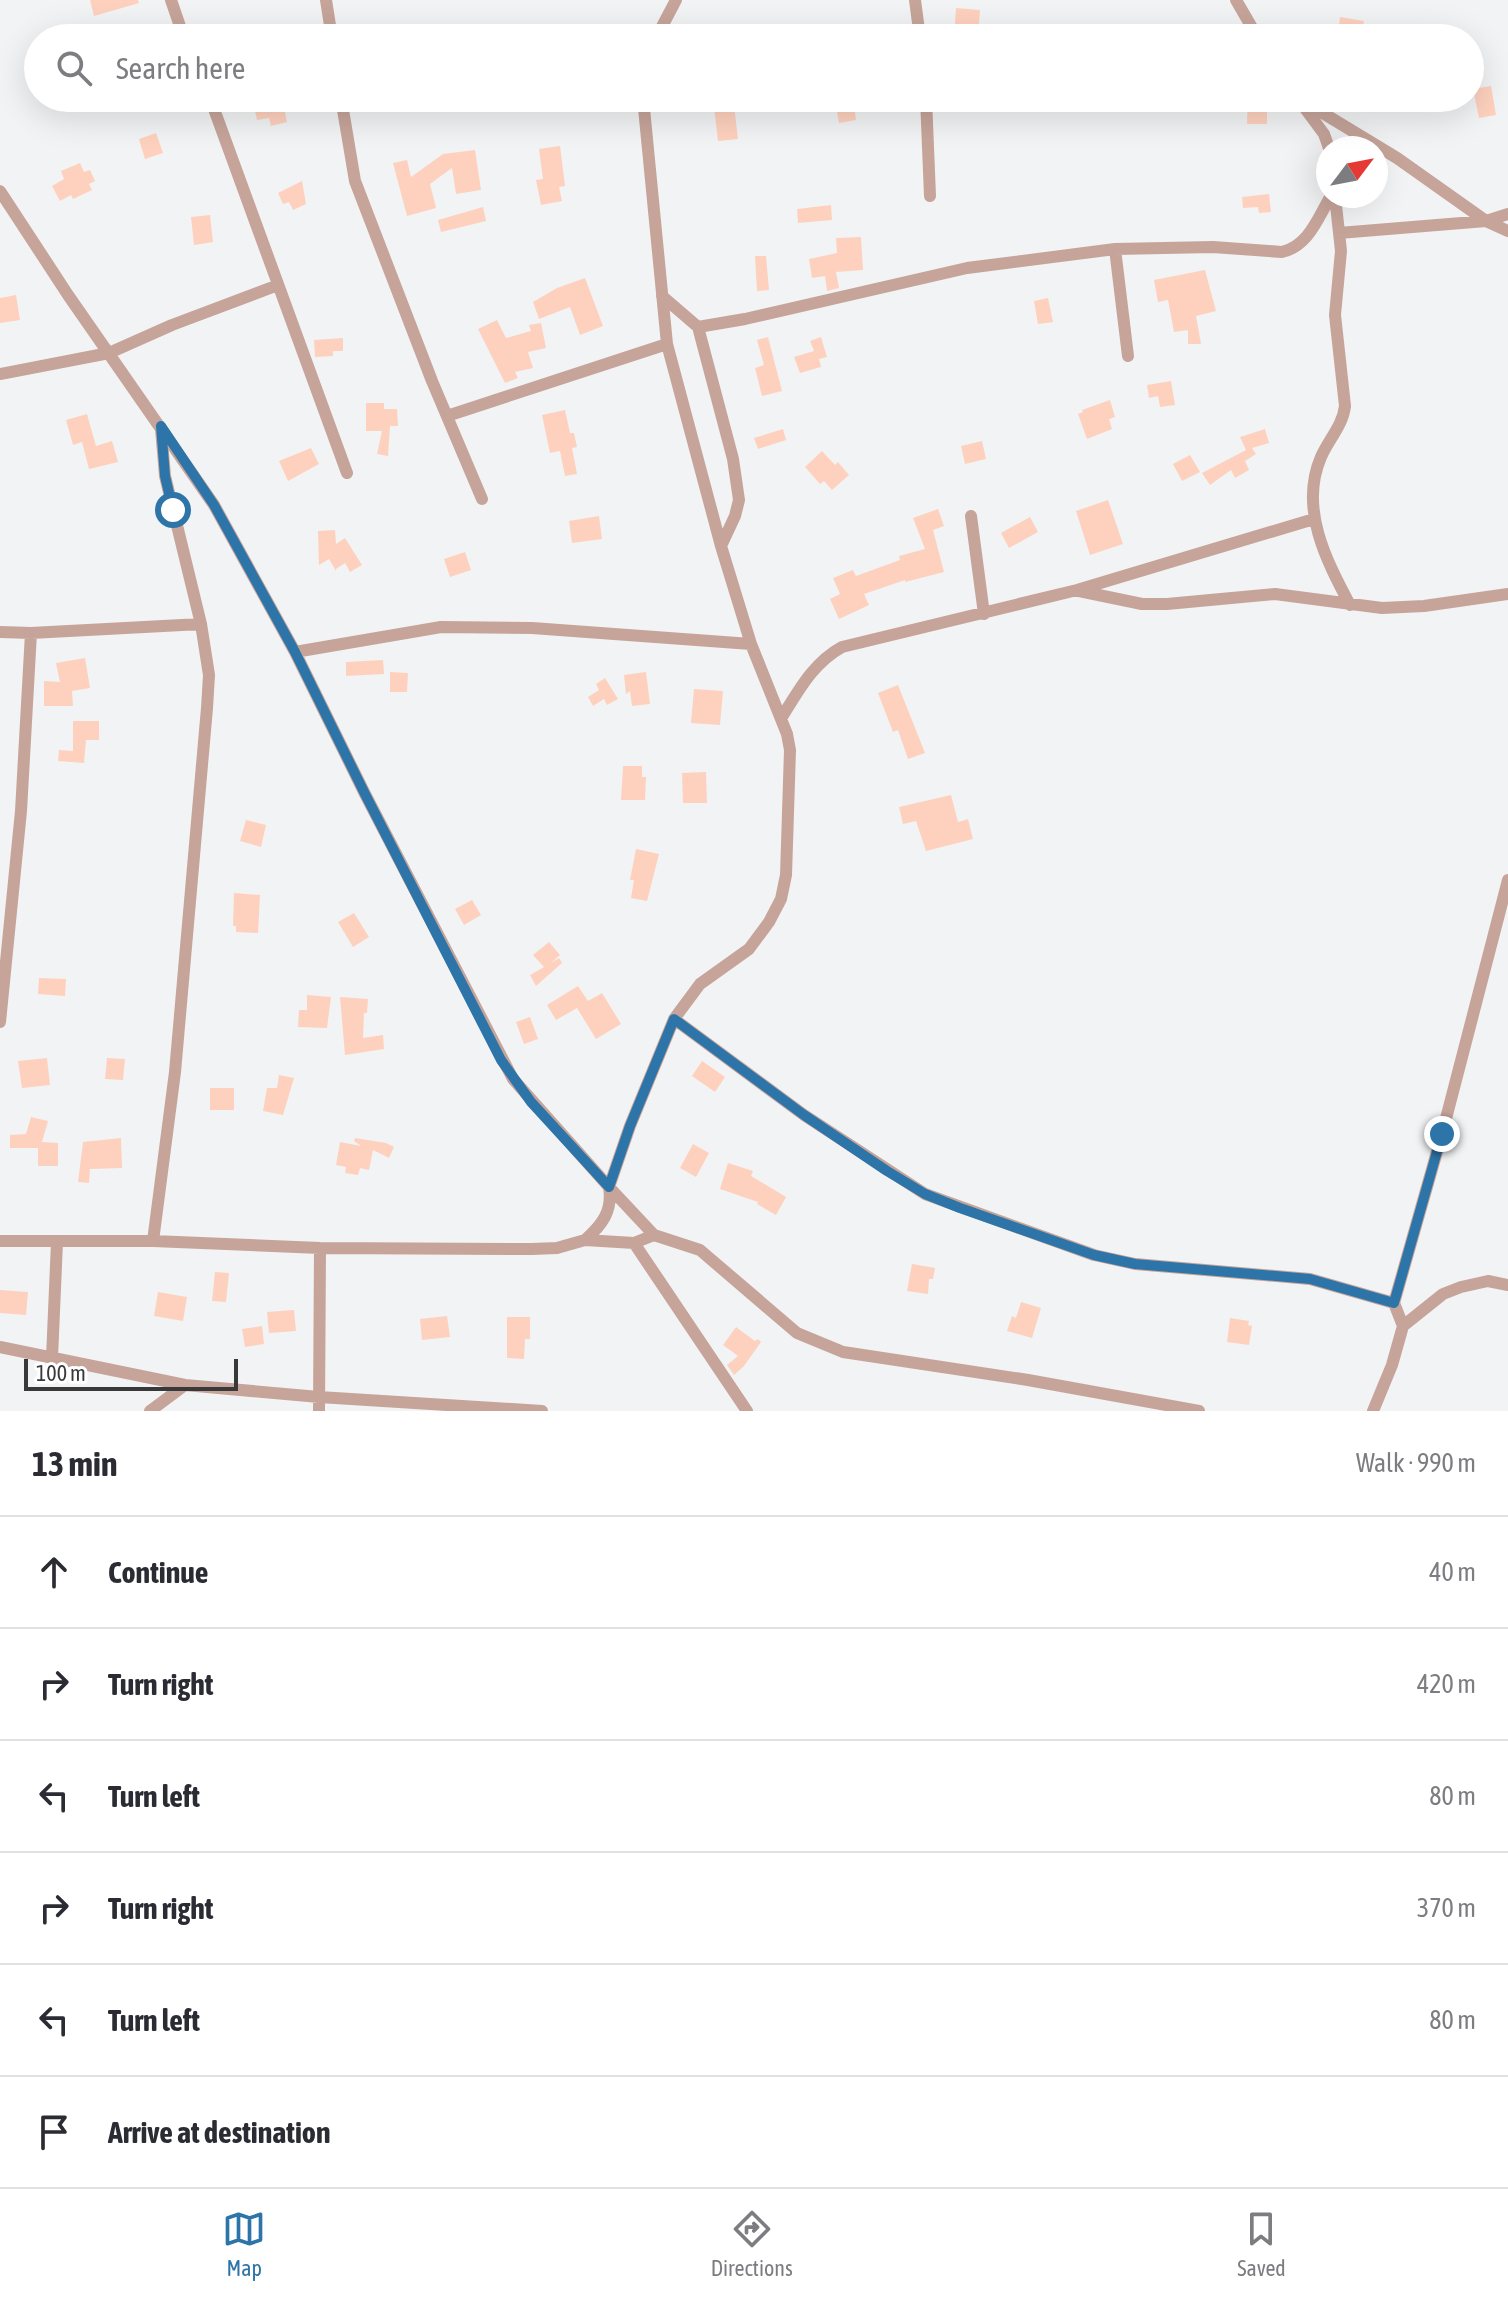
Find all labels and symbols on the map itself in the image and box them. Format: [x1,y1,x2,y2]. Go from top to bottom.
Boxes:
north arrow [1316,136,1388,208]
route start [155,492,191,528]
route end [1424,1116,1460,1152]
scale bar [24,1355,238,1391]

